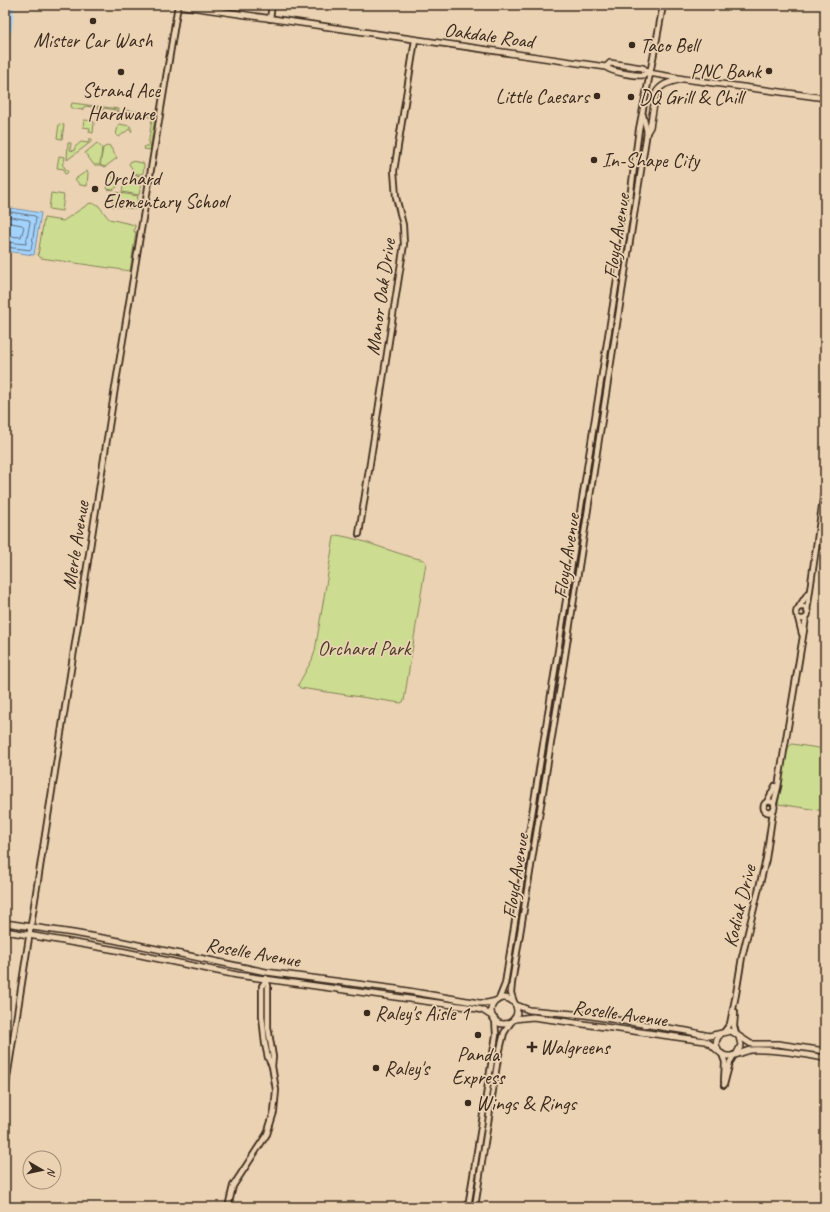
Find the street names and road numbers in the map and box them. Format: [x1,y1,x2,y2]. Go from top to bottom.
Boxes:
street label: Oakdale Road [443,17,538,55]
street label: Floyd Avenue [597,190,636,280]
street label: Manor Oak Drive [360,236,401,357]
street label: Merle Avenue [56,498,95,591]
street label: Floyd Avenue [547,510,586,600]
street label: Floyd Avenue [496,830,535,920]
street label: Kodiak Drive [717,861,762,950]
street label: Roselle Avenue [204,932,303,973]
street label: Roselle Avenue [571,995,670,1033]

